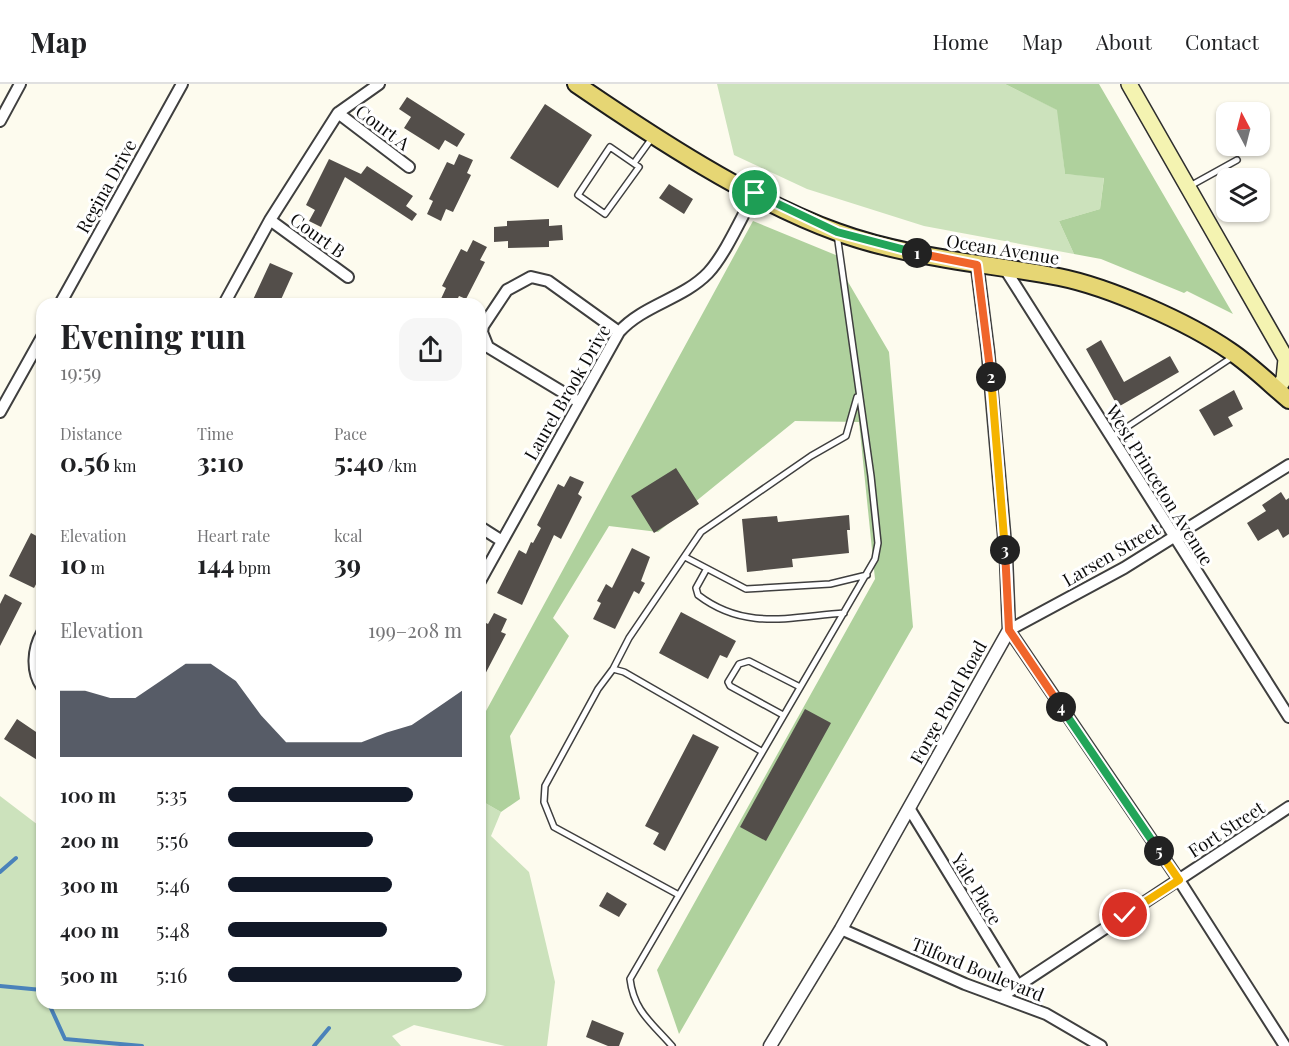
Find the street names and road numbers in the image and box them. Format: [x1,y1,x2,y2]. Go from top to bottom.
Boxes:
street label: Court A [351,99,415,156]
street label: Regina Drive [70,135,142,237]
street label: Court B [286,207,350,263]
street label: Ocean Avenue [945,228,1061,270]
street label: Laurel Brook Drive [518,320,616,464]
street label: West Princeton Avenue [1100,399,1219,570]
street label: Larsen Street [1058,516,1164,591]
street label: Forge Pond Road [904,636,992,768]
street label: Fort Street [1183,795,1269,863]
street label: Yale Place [946,848,1008,929]
street label: Tilford Boulevard [908,931,1048,1007]

